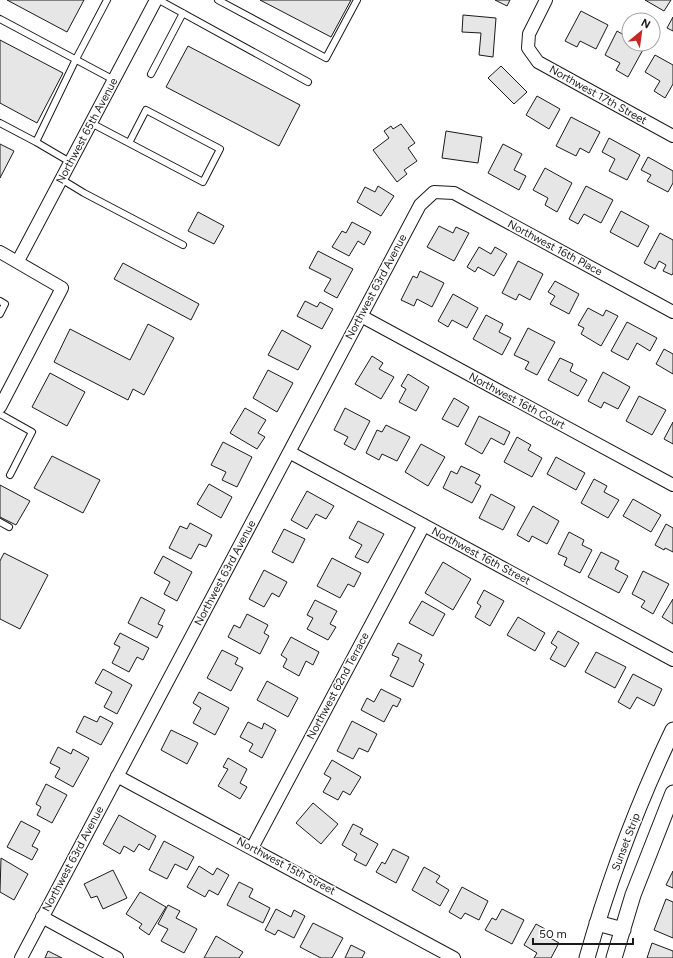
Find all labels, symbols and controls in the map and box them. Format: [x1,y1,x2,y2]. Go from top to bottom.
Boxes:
north arrow [621,12,661,52]
text: N [639,16,652,31]
street label: Northwest 17th Street [547,63,649,127]
street label: Northwest 65th Avenue [54,76,120,186]
street label: Northwest 16th Place [505,218,605,278]
street label: Northwest 63rd Avenue [343,232,409,342]
street label: Northwest 16th Court [467,370,567,432]
street label: Northwest 63rd Avenue [192,518,258,628]
street label: Northwest 16th Street [429,524,533,588]
street label: Northwest 62nd Terrace [304,630,372,742]
street label: Northwest 63rd Avenue [40,804,106,914]
street label: Sunset Strip [609,811,643,873]
street label: Northwest 15th Street [234,834,338,898]
scale bar [533,920,633,946]
text: 50 m [539,927,567,941]

